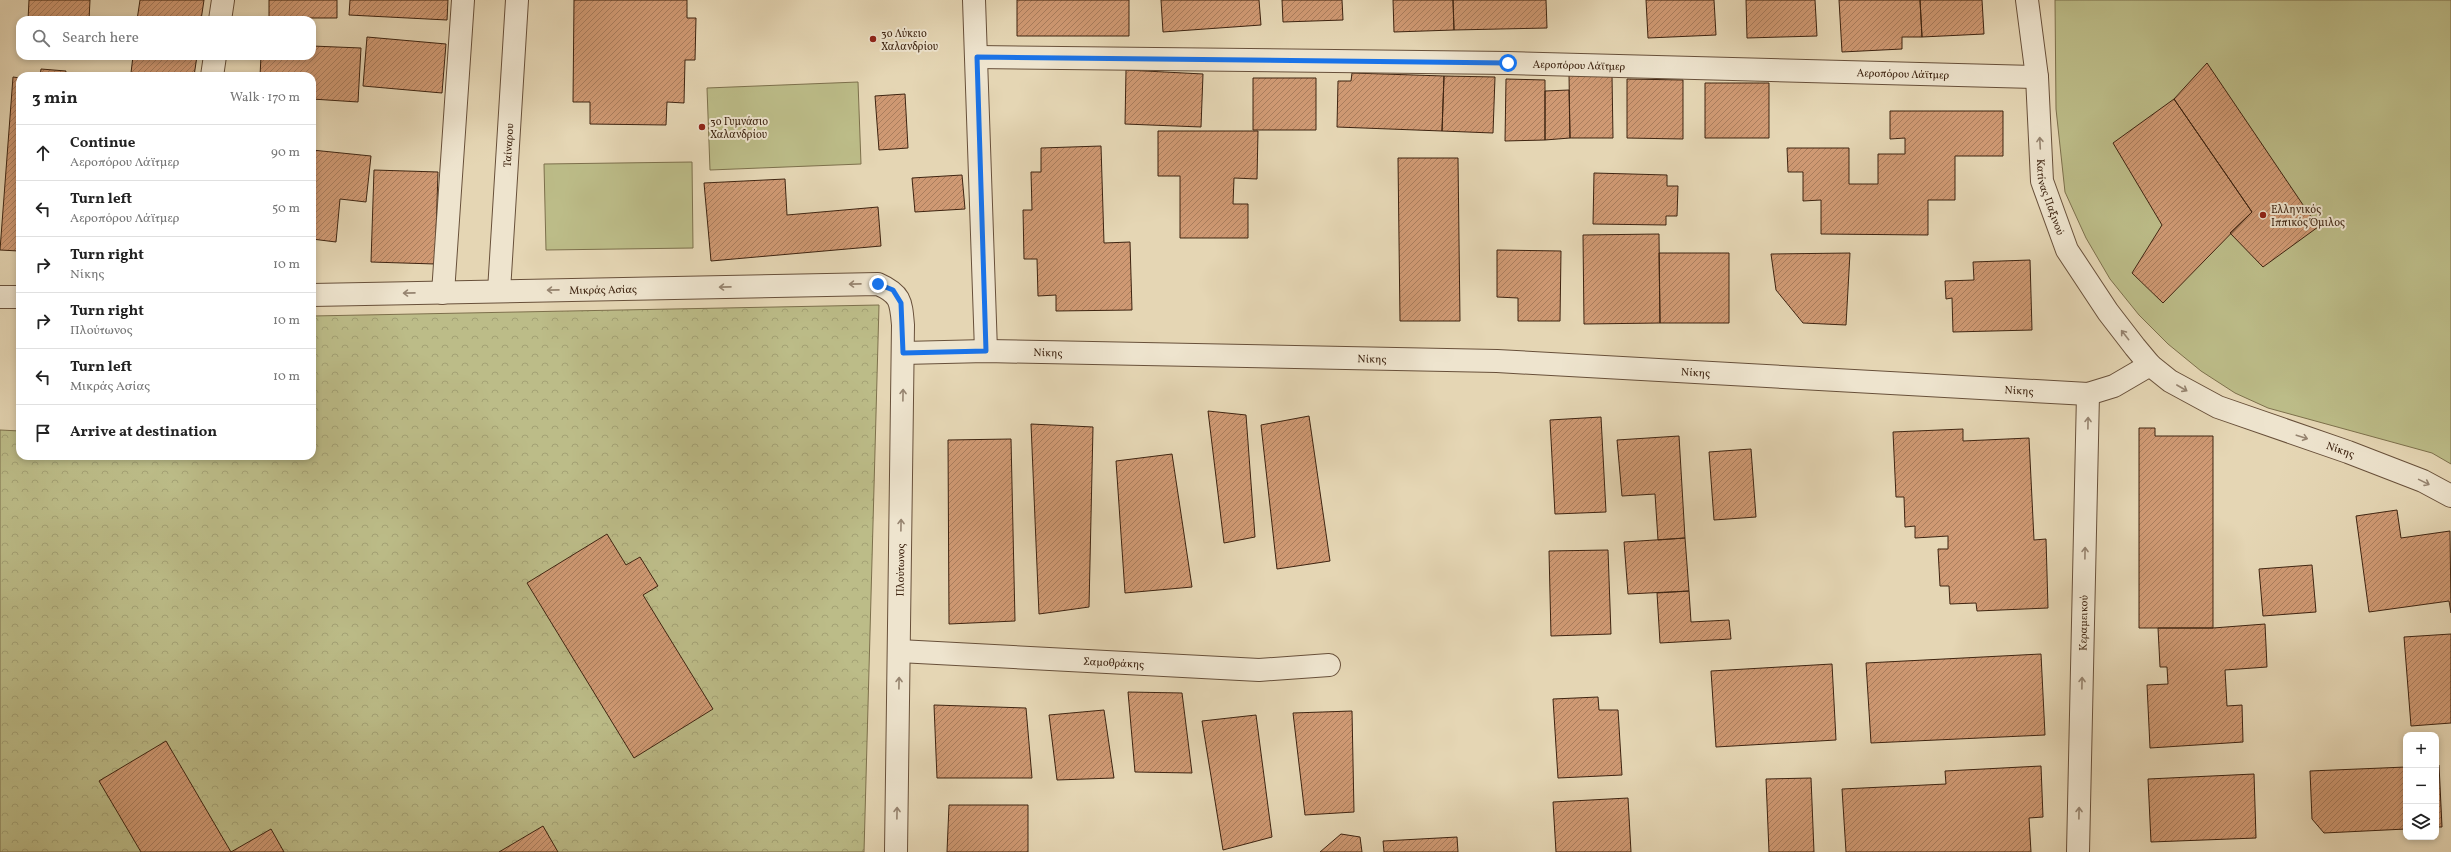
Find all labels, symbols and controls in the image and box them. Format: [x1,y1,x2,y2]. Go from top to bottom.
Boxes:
search box [16,16,316,60]
icon: search [30,27,52,49]
place label: 3ο Λύκειο Χαλανδρίου [881,27,938,55]
text: Search here [62,28,139,49]
marker: 3ο Λύκειο Χαλανδρίου [868,34,878,44]
route start [1499,54,1517,72]
street label: Αεροπόρου Λάϊτμερ [1532,58,1626,75]
street label: Αεροπόρου Λάϊτμερ [1856,66,1950,84]
text: 3 min [32,87,78,110]
text: Walk · 170 m [230,89,300,107]
place label: 3ο Γυμνάσιο Χαλανδρίου [710,115,768,143]
marker: 3ο Γυμνάσιο Χαλανδρίου [697,122,707,132]
street label: Ταίναρου [501,123,518,168]
text: Continue [70,133,135,154]
one-way arrow [2036,137,2044,150]
icon: ahead [32,142,54,164]
text: 90 m [271,144,300,162]
text: Αεροπόρου Λάϊτμερ [70,154,179,172]
street label: Κατίνας Παξινού [2032,159,2067,237]
text: Turn left [70,189,132,210]
icon: left [32,198,54,220]
text: 50 m [272,200,300,218]
place label: Ελληνικός Ιππικός Όμιλος [2271,203,2345,231]
text: Αεροπόρου Λάϊτμερ [70,210,179,228]
marker: Ελληνικός Ιππικός Όμιλος [2258,210,2268,220]
text: Turn right [70,245,144,266]
icon: right [32,254,54,276]
text: 10 m [273,256,300,274]
text: Νίκης [70,266,104,284]
route end [869,275,887,293]
one-way arrow [849,281,862,288]
street label: Μικράς Ασίας [569,283,637,299]
one-way arrow [719,283,732,291]
one-way arrow [547,286,560,294]
one-way arrow [403,290,416,297]
text: Turn right [70,301,144,322]
icon: right [32,310,54,332]
text: 10 m [273,312,300,330]
text: Πλούτωνος [70,322,133,340]
one-way arrow [2121,329,2130,340]
street label: Νίκης [1033,346,1063,361]
street label: Νίκης [1357,352,1387,368]
text: Turn left [70,357,132,378]
street label: Νίκης [1681,365,1710,382]
icon: left [32,366,54,388]
text: 10 m [273,368,300,386]
text: Μικράς Ασίας [70,378,150,396]
street label: Νίκης [2004,383,2034,400]
one-way arrow [2176,384,2188,392]
one-way arrow [899,389,907,402]
one-way arrow [2084,417,2091,430]
icon: arrive [32,422,54,444]
text: Arrive at destination [70,422,217,443]
one-way arrow [2295,433,2307,441]
street label: Νίκης [2324,439,2356,463]
one-way arrow [2417,479,2429,486]
one-way arrow [897,519,905,532]
street label: Πλούτωνος [894,543,909,597]
one-way arrow [2081,547,2089,560]
street label: Κεραμεικού [2076,595,2093,651]
street label: Σαμοθράκης [1083,655,1145,673]
one-way arrow [895,677,903,690]
one-way arrow [2078,677,2086,690]
map controls [2403,732,2439,840]
button: + [2403,732,2439,768]
button: − [2403,768,2439,804]
button: layers [2403,804,2439,840]
one-way arrow [893,807,900,820]
one-way arrow [2075,807,2083,820]

